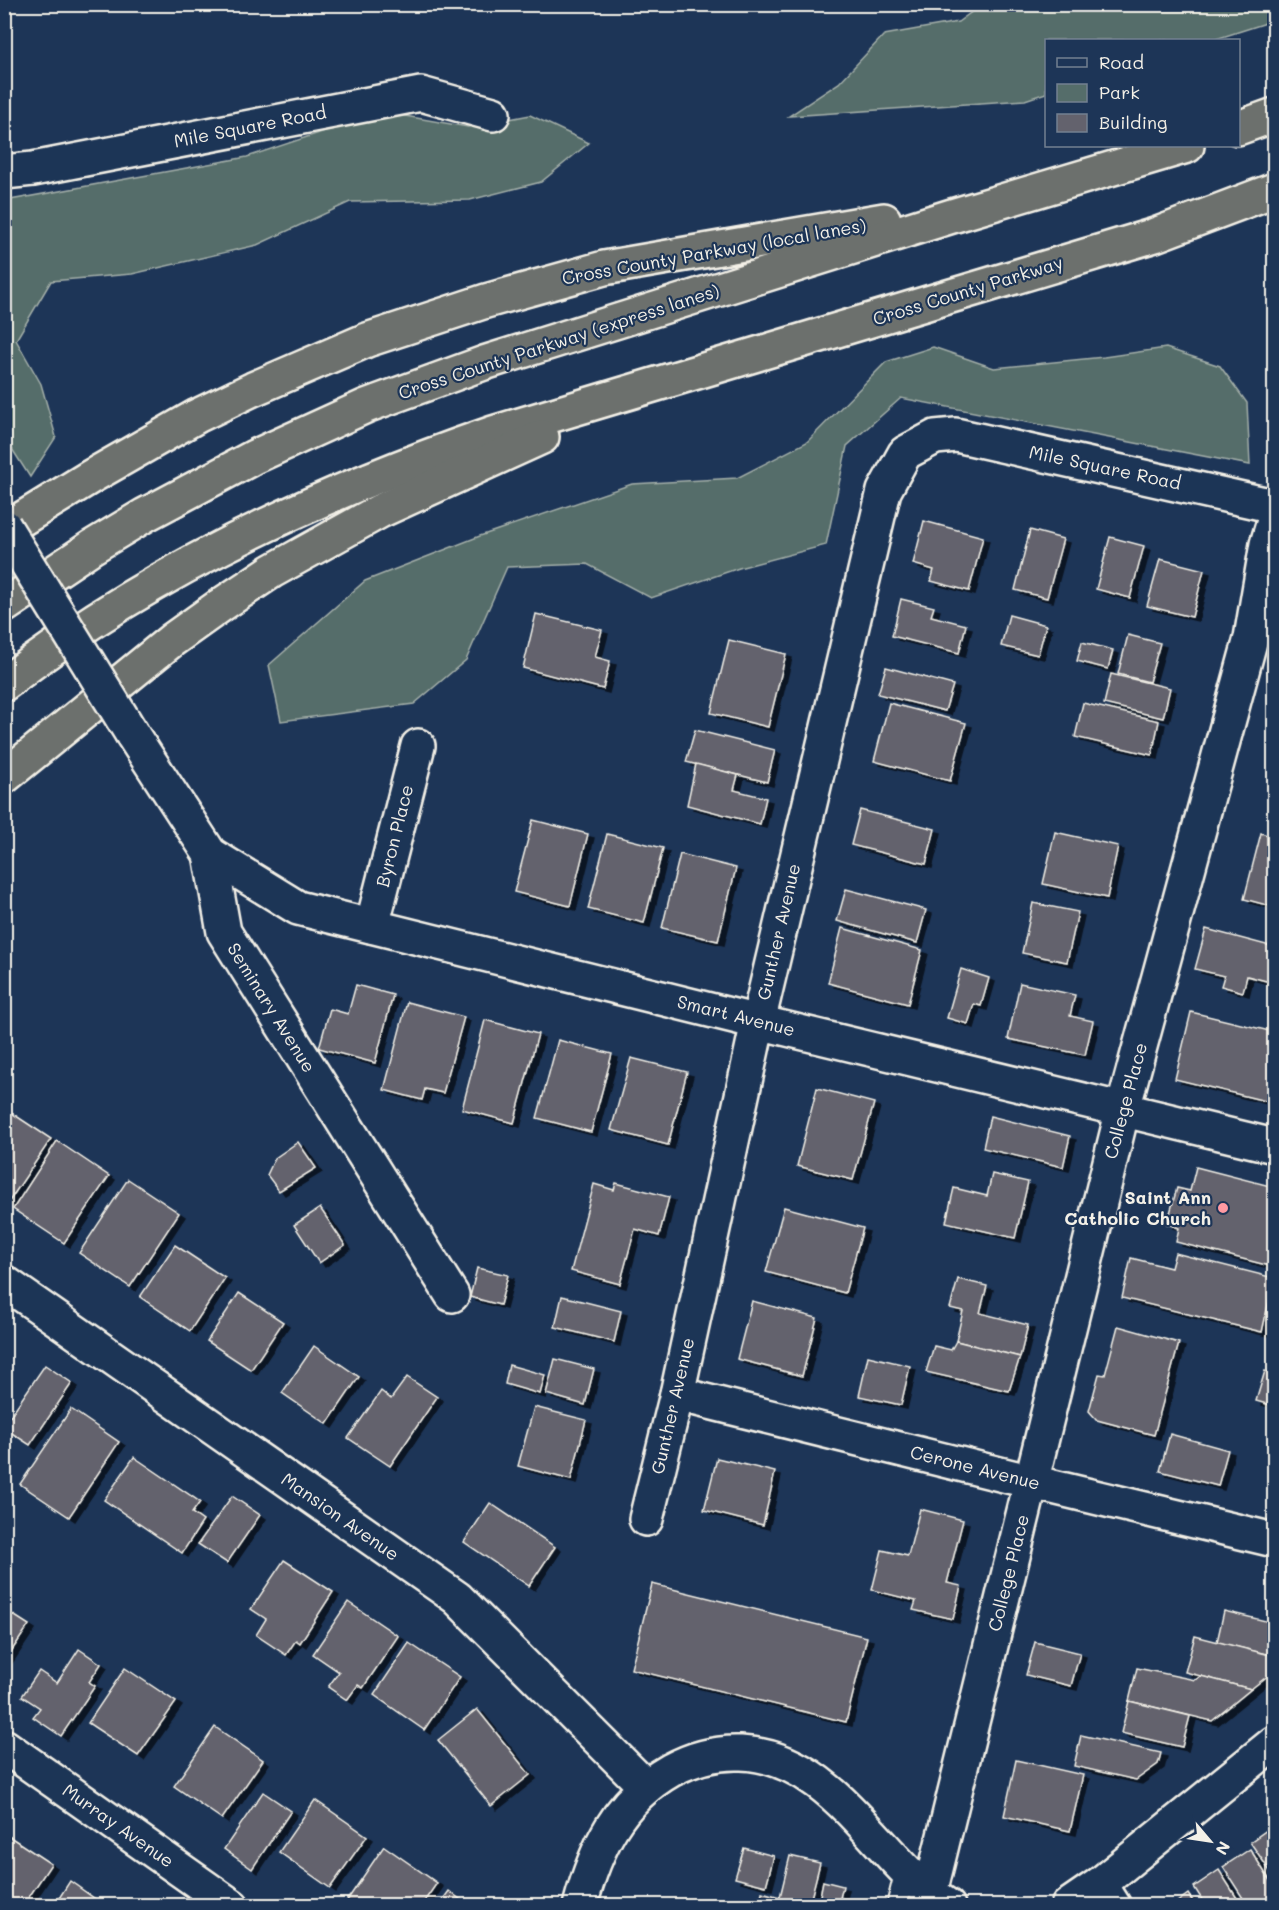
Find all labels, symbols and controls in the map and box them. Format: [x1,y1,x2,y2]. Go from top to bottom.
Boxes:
legend [1045,39,1240,147]
text: Road [1099,50,1144,74]
text: Park [1099,80,1140,104]
street label: Mile Square Road [172,99,328,153]
text: Building [1099,110,1167,134]
street label: Cross County Parkway (local lanes) [560,212,868,290]
street label: Cross County Parkway [870,250,1066,330]
street label: Cross County Parkway (express lanes) [395,278,722,404]
street label: Mile Square Road [1027,439,1183,495]
street label: Byron Place [370,782,418,889]
street label: Gunther Avenue [751,861,805,1002]
street label: Seminary Avenue [222,938,321,1077]
street label: Smart Avenue [675,989,798,1041]
street label: College Place [1098,1040,1152,1162]
place label: Saint Ann Catholic Church [1064,1185,1211,1230]
marker: Saint Ann Catholic Church [1216,1201,1230,1215]
street label: Gunther Avenue [645,1335,699,1476]
street label: Cerone Avenue [908,1439,1043,1495]
street label: Mansion Avenue [277,1467,404,1566]
street label: College Place [982,1512,1034,1634]
street label: Murray Avenue [58,1778,179,1873]
north arrow [1180,1811,1240,1871]
text: N [1211,1838,1236,1859]

